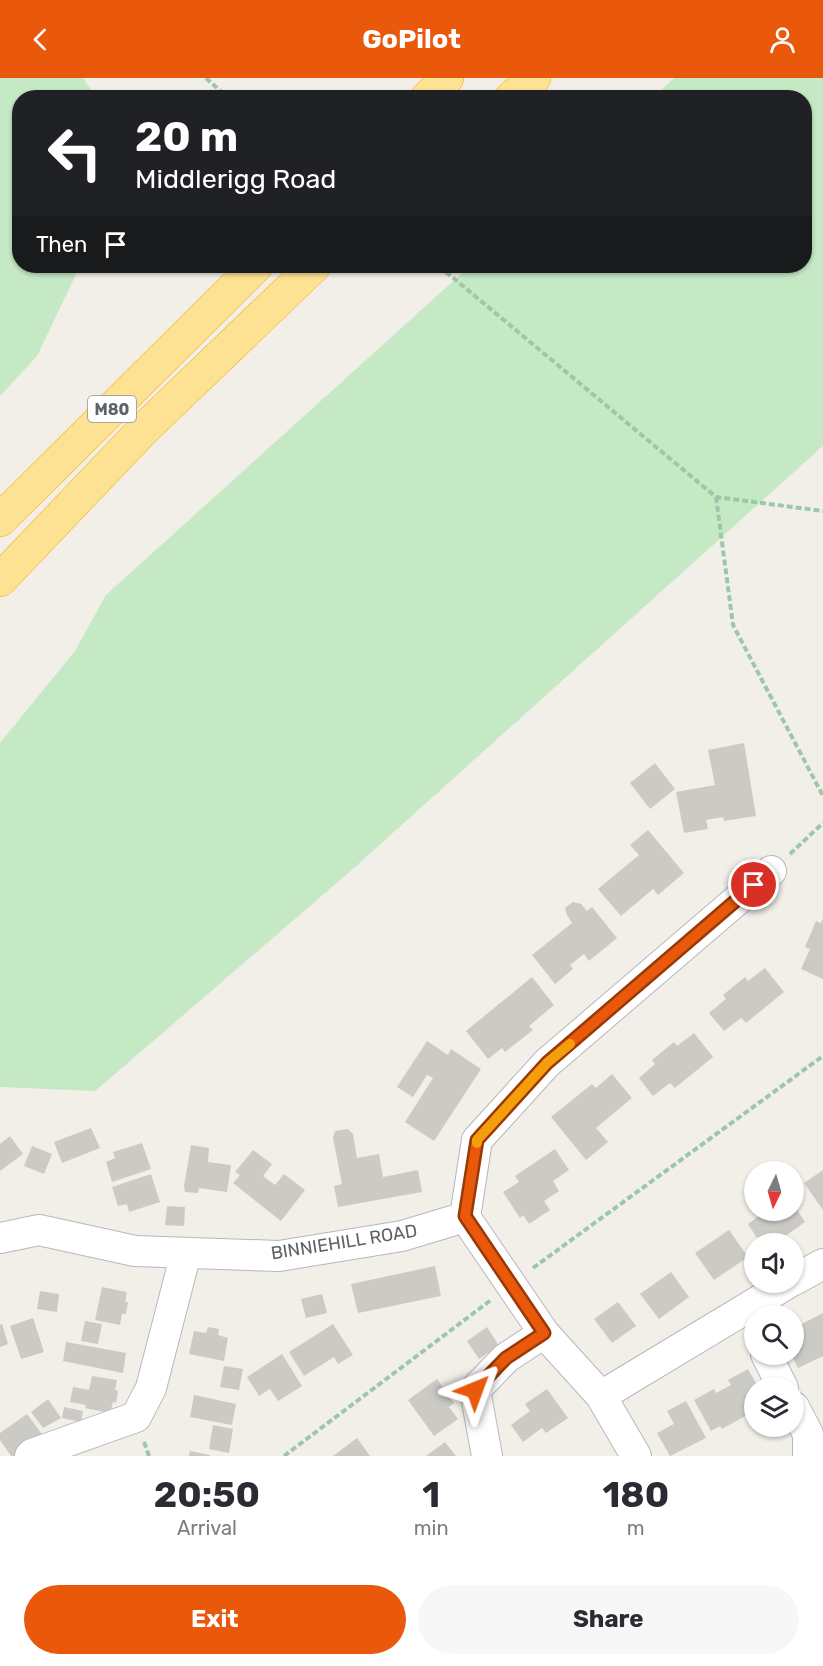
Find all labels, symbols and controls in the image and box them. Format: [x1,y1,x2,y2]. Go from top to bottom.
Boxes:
icon: back [24,23,57,56]
text: GoPilot [362,23,461,55]
icon: person [766,23,799,56]
text: 20 m [135,112,238,162]
icon: left [36,114,114,192]
text: Middlerigg Road [135,163,336,195]
icon: arrive [99,228,132,261]
text: Then [36,231,87,258]
road number: M80 [88,396,136,422]
pin [728,859,779,910]
icon: arrive [737,868,770,901]
north arrow [744,1161,804,1221]
map controls [744,1161,804,1437]
street label: BINNIEHILL ROAD [269,1220,419,1264]
button: sound [744,1233,804,1293]
button: search [744,1305,804,1365]
position arrow [443,1358,507,1422]
button: layers [744,1377,804,1437]
text: 20:50 [154,1473,260,1516]
text: 1 [422,1473,440,1516]
text: 180 [602,1473,669,1516]
text: Arrival [177,1516,237,1540]
text: min [414,1516,449,1540]
text: m [627,1516,645,1540]
button: Exit [24,1585,406,1654]
button: Share [418,1585,799,1654]

